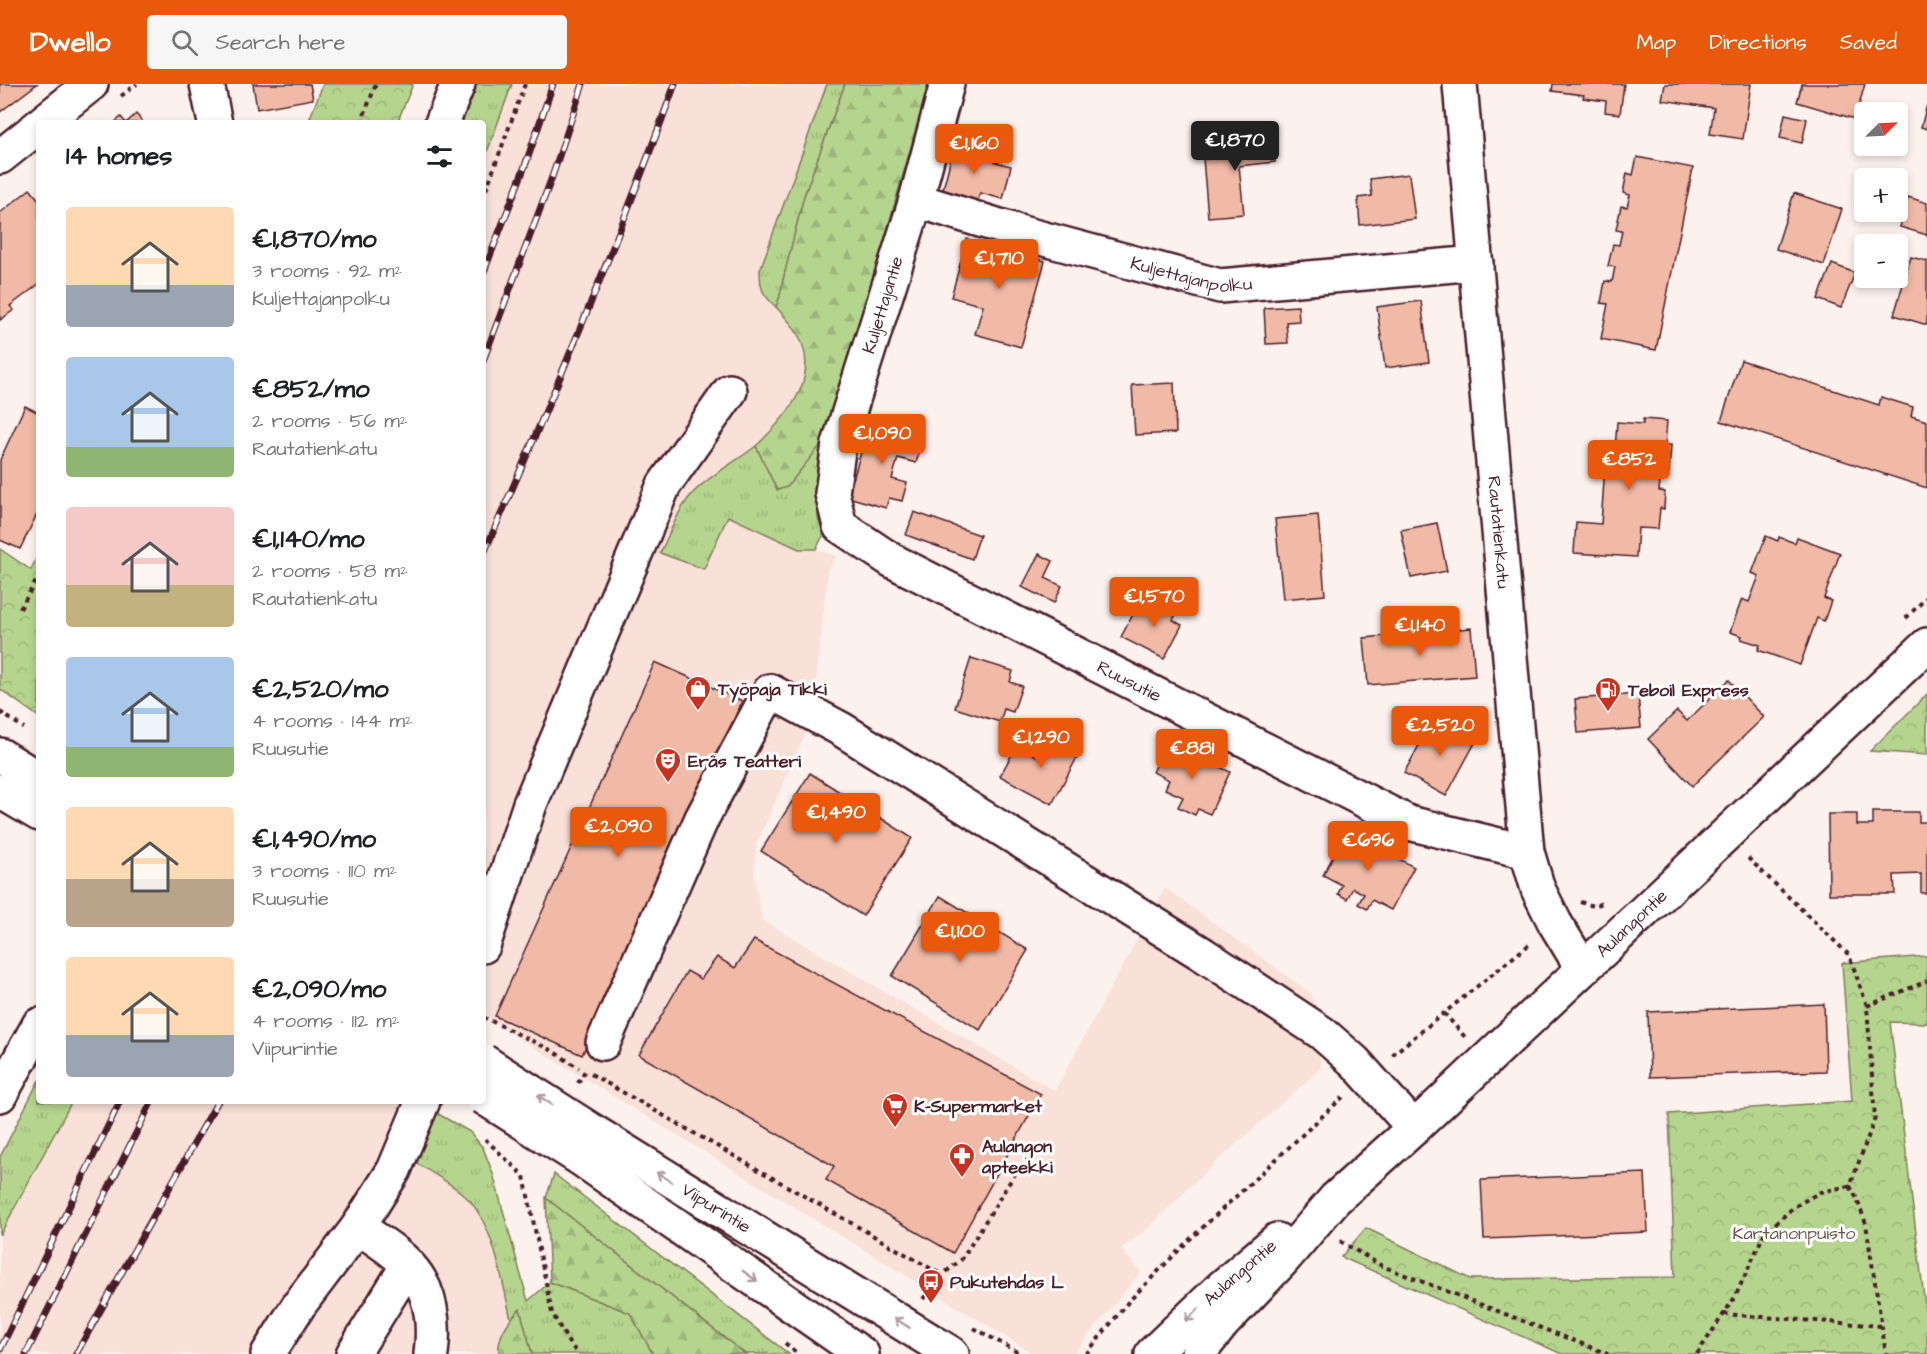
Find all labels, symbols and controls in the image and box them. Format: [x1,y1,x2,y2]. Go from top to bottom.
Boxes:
search box [147,15,567,69]
text: Dwello [30,23,111,62]
icon: search [168,26,201,59]
text: Search here [216,27,345,58]
text: Map [1636,28,1676,57]
text: Directions [1709,28,1807,57]
text: Saved [1840,28,1897,57]
north arrow [1854,102,1908,156]
map controls [1854,102,1908,288]
pin: €1,870 [1186,121,1284,172]
pin: €1,160 [925,124,1023,175]
text: €1,870 [1205,126,1265,154]
text: €1,160 [949,129,999,157]
text: 14 homes [66,138,172,174]
icon: filters [423,140,456,173]
button: + [1854,168,1908,222]
text: €1,870/mo [252,221,377,257]
icon: home [114,231,186,303]
button: − [1854,234,1908,288]
pin: €1,710 [950,239,1048,290]
text: €1,710 [974,244,1024,272]
street label: Kuljettajanpolku [1128,250,1253,299]
street label: Kuljettajantie [856,253,910,357]
text: 3 rooms · 92 m² [252,257,402,285]
text: Kuljettajanpolku [252,285,390,313]
text: €852/mo [252,371,370,407]
icon: home [114,381,186,453]
text: 2 rooms · 56 m² [252,407,407,435]
pin: €1,090 [833,414,931,465]
text: €1,090 [853,419,911,447]
text: Rautatienkatu [252,435,378,463]
pin: €852 [1593,440,1665,491]
text: €852 [1602,445,1656,473]
street label: Rautatienkatu [1482,475,1516,590]
text: €1,140/mo [252,521,365,557]
icon: home [114,531,186,603]
text: 2 rooms · 58 m² [252,557,408,585]
pin: €1,570 [1105,577,1203,628]
text: €1,570 [1123,582,1185,610]
text: Rautatienkatu [252,585,378,613]
pin: €1,140 [1371,606,1469,657]
text: €1,140 [1395,611,1445,639]
street label: Ruusutie [1093,654,1166,708]
text: €2,520/mo [252,671,389,707]
shop icon: Työpaja Tikki [683,674,713,712]
fuel station icon: Teboil Express [1593,675,1623,713]
place label: Työpaja Tikki [717,677,827,703]
place label: Teboil Express [1627,678,1749,703]
icon: home [114,681,186,753]
pin: €2,520 [1391,706,1489,757]
text: 4 rooms · 144 m² [252,707,412,735]
text: €2,520 [1405,711,1475,739]
pin: €1,290 [992,718,1090,769]
text: €1,290 [1012,723,1070,751]
pin: €881 [1156,729,1228,780]
text: €881 [1170,734,1214,762]
text: Ruusutie [252,735,329,763]
theatre icon: Eräs Teatteri [653,746,683,784]
place label: Eräs Teatteri [688,749,801,774]
pin: €1,490 [787,793,885,844]
text: €1,490 [806,798,866,826]
pin: €2,090 [569,807,667,858]
text: €2,090 [584,812,652,840]
text: €1,490/mo [252,821,376,857]
pin: €696 [1332,821,1404,872]
text: €696 [1342,826,1394,854]
icon: home [114,831,186,903]
text: 3 rooms · 110 m² [252,857,397,885]
street label: Aulangontie [1590,883,1673,963]
text: Ruusutie [252,885,329,913]
pin: €1,100 [911,912,1009,963]
text: €1,100 [935,917,985,945]
text: €2,090/mo [252,971,386,1007]
icon: home [114,981,186,1053]
text: 4 rooms · 112 m² [252,1007,399,1035]
text: Viipurintie [252,1035,338,1063]
supermarket icon: K-Supermarket [880,1091,910,1129]
one-way arrow [537,1094,554,1106]
place label: K-Supermarket [914,1094,1043,1119]
place label: Aulangon apteekki [981,1134,1053,1180]
pharmacy icon: Aulangon apteekki [947,1141,977,1179]
one-way arrow [656,1170,673,1183]
street label: Viipurintie [677,1177,756,1239]
park label: Kartanonpuisto [1733,1221,1855,1246]
street label: Aulangontie [1198,1233,1282,1311]
bus stop icon: Pukutehdas L [916,1267,946,1305]
one-way arrow [741,1270,757,1282]
place label: Pukutehdas L [950,1270,1064,1295]
one-way arrow [1184,1308,1199,1323]
one-way arrow [894,1317,911,1329]

